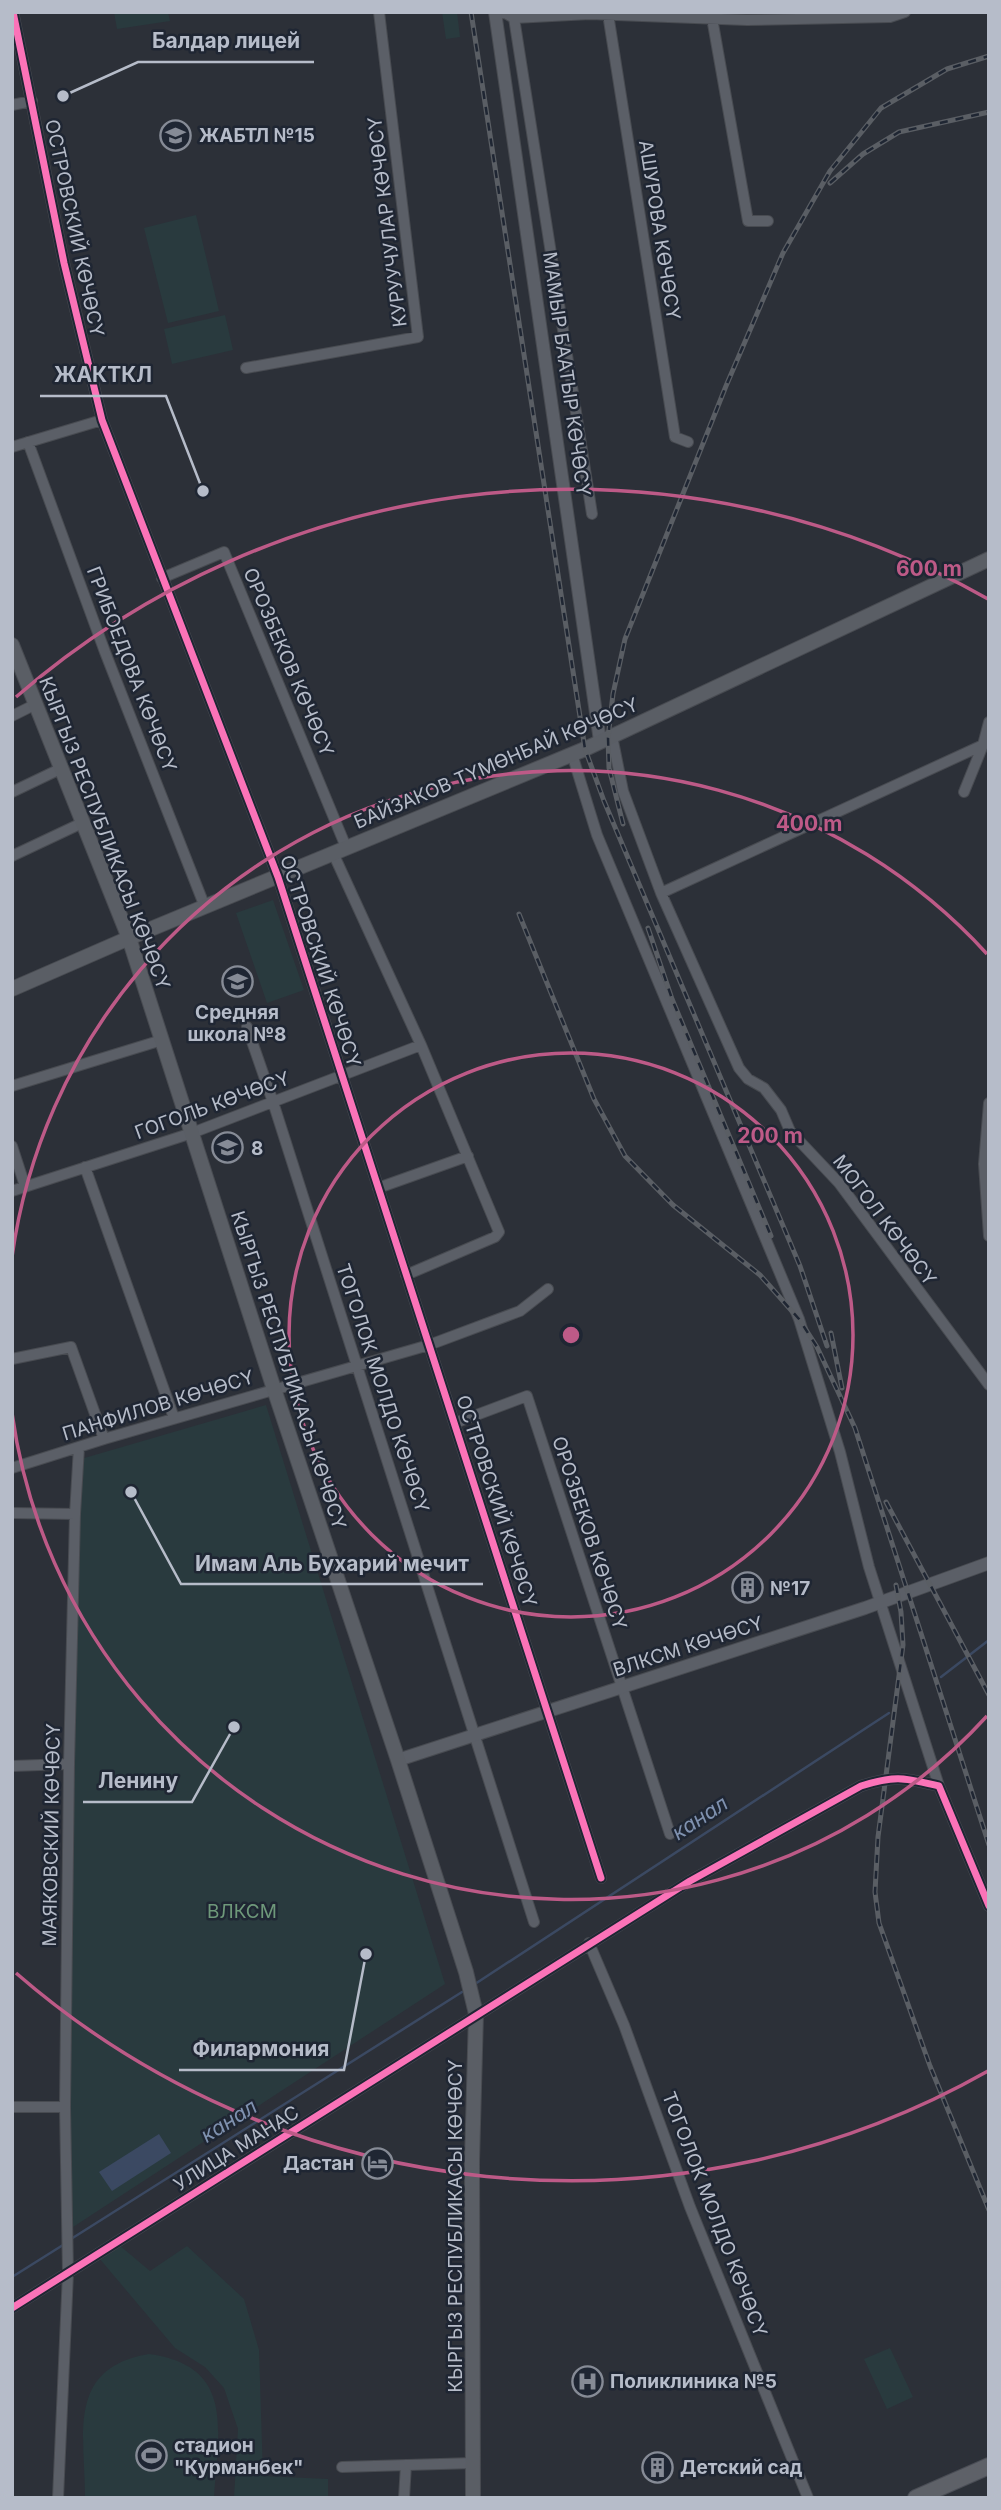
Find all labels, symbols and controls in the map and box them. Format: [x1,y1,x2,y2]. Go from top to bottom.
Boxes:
callout: Балдар лицей [138,20,314,62]
text: Балдар лицей [152,28,300,53]
street label: КУРУУЧУЛАР КӨЧӨСҮ [363,115,412,329]
street label: ОСТРОВСКИЙ КӨЧӨСҮ [40,117,110,339]
school or university icon: ЖАБТЛ №15 [159,118,193,152]
place label: ЖАБТЛ №15 [199,124,315,147]
street label: АШУРОВА КӨЧӨСҮ [634,138,685,322]
street label: МАМЫР БААТЫР КӨЧӨСҮ [538,250,595,498]
callout: ЖАКТКЛ [40,354,166,396]
text: ЖАКТКЛ [54,362,152,387]
text: 600 m [896,556,962,581]
street label: ГРИБОЕДОВА КӨЧӨСҮ [82,563,181,775]
street label: ОРОЗБЕКОВ КӨЧӨСҮ [238,565,339,760]
street label: КЫРГЫЗ РЕСПУБЛИКАСЫ КӨЧӨСҮ [34,673,175,993]
street label: БАЙЗАКОВ ТҮМӨНБАЙ КӨЧӨСҮ [350,692,642,834]
text: 400 m [776,811,842,836]
street label: ОСТРОВСКИЙ КӨЧӨСҮ [275,852,367,1070]
school or university icon: Средняя школа №8 [220,964,254,998]
place label: Средняя школа №8 [188,1001,286,1046]
street label: ГОГОЛЬ КӨЧӨСҮ [132,1067,293,1144]
text: 200 m [737,1123,803,1148]
school or university icon: 8 [211,1131,245,1165]
place label: 8 [251,1137,263,1160]
street label: МОГОЛ КӨЧӨСҮ [828,1150,941,1290]
street label: КЫРГЫЗ РЕСПУБЛИКАСЫ КӨЧӨСҮ [226,1208,351,1532]
street label: ТОГОЛОК МОЛДО КӨЧӨСҮ [331,1261,434,1516]
centre of rings [559,1323,583,1347]
street label: ПАНФИЛОВ КӨЧӨСҮ [60,1365,257,1446]
street label: ОСТРОВСКИЙ КӨЧӨСҮ [451,1392,543,1610]
street label: ОРОЗБЕКОВ КӨЧӨСҮ [547,1433,632,1633]
callout: Имам Аль Бухарий мечит [181,1542,483,1584]
text: Имам Аль Бухарий мечит [195,1551,469,1576]
building icon: №17 [730,1571,764,1605]
place label: №17 [770,1577,810,1600]
street label: ВЛКСМ КӨЧӨСҮ [610,1611,766,1682]
street label: МАЯКОВСКИЙ КӨЧӨСҮ [37,1723,65,1947]
callout: Ленину [83,1760,192,1802]
text: Ленину [98,1768,178,1793]
water label: канал [667,1790,732,1845]
park label: ВЛКСМ [207,1900,277,1923]
callout: Филармония [179,2028,344,2070]
text: Филармония [193,2036,329,2061]
street label: КЫРГЫЗ РЕСПУБЛИКАСЫ КӨЧӨСҮ [444,2059,467,2393]
street label: ТОГОЛОК МОЛДО КӨЧӨСҮ [657,2088,772,2340]
water label: канал [196,2094,262,2148]
street label: УЛИЦА МАНАС [169,2101,303,2196]
hotel icon: Дастан [360,2146,394,2180]
place label: Дастан [283,2152,354,2175]
hospital icon: Поликлиника №5 [570,2364,604,2398]
place label: Поликлиника №5 [610,2370,777,2393]
place label: стадион "Курманбек" [174,2434,304,2479]
sports icon: стадион "Курманбек" [134,2439,168,2473]
building icon: Детский сад [640,2450,674,2484]
place label: Детский сад [680,2456,803,2479]

